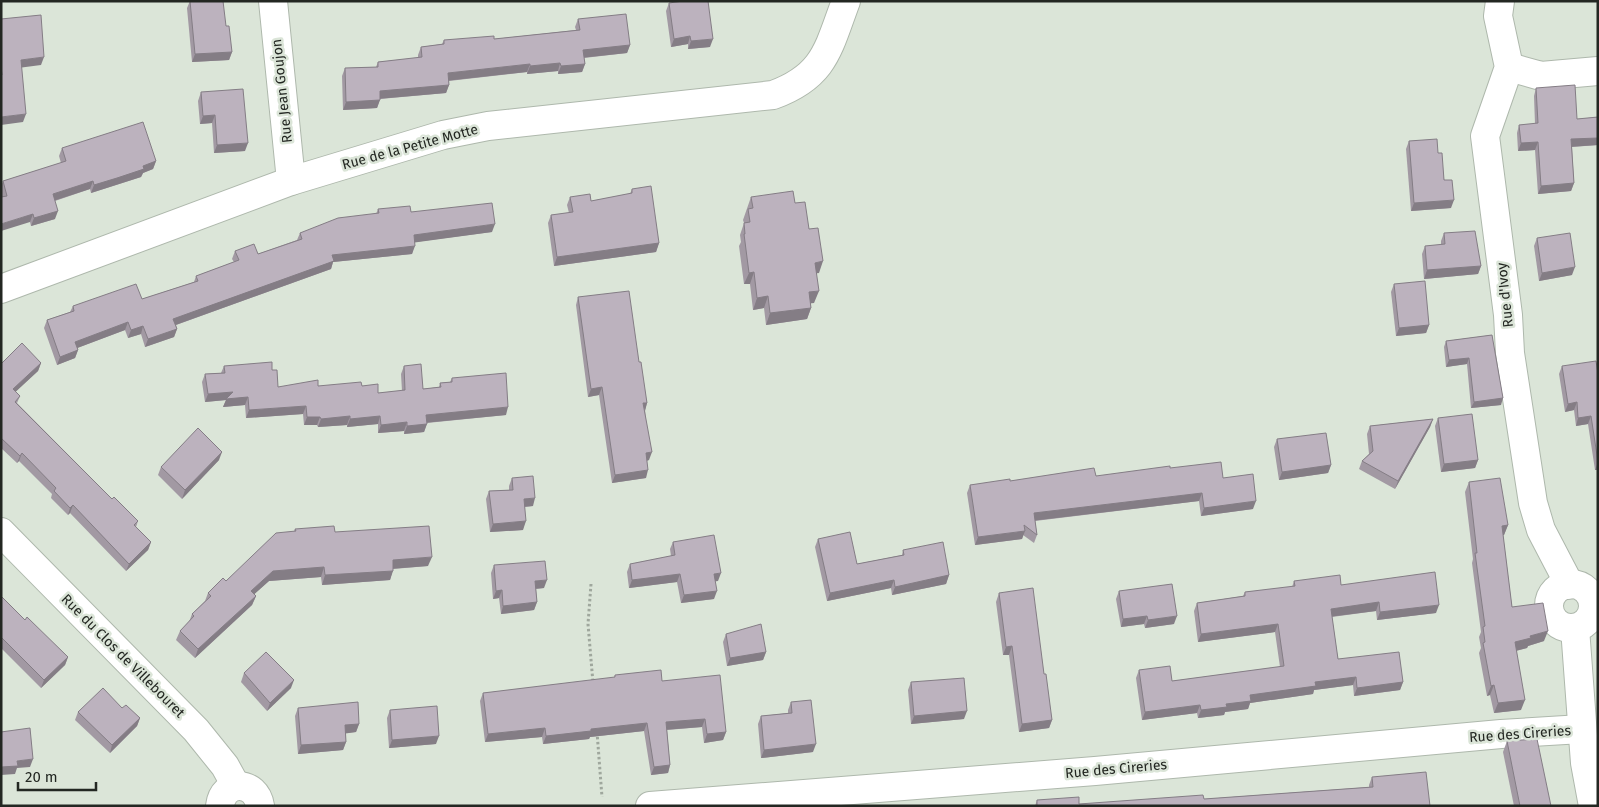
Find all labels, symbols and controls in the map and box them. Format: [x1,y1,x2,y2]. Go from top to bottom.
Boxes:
street label: Rue Jean Goujon [268,38,296,144]
street label: Rue de la Petite Motte [340,121,480,173]
street label: Rue d'Ivoy [1493,262,1517,328]
street label: Rue du Clos de Villebouret [58,591,189,722]
street label: Rue des Cireries [1468,722,1572,746]
street label: Rue des Cireries [1064,756,1168,782]
scale bar [18,760,95,792]
text: 20 m [25,768,58,786]

